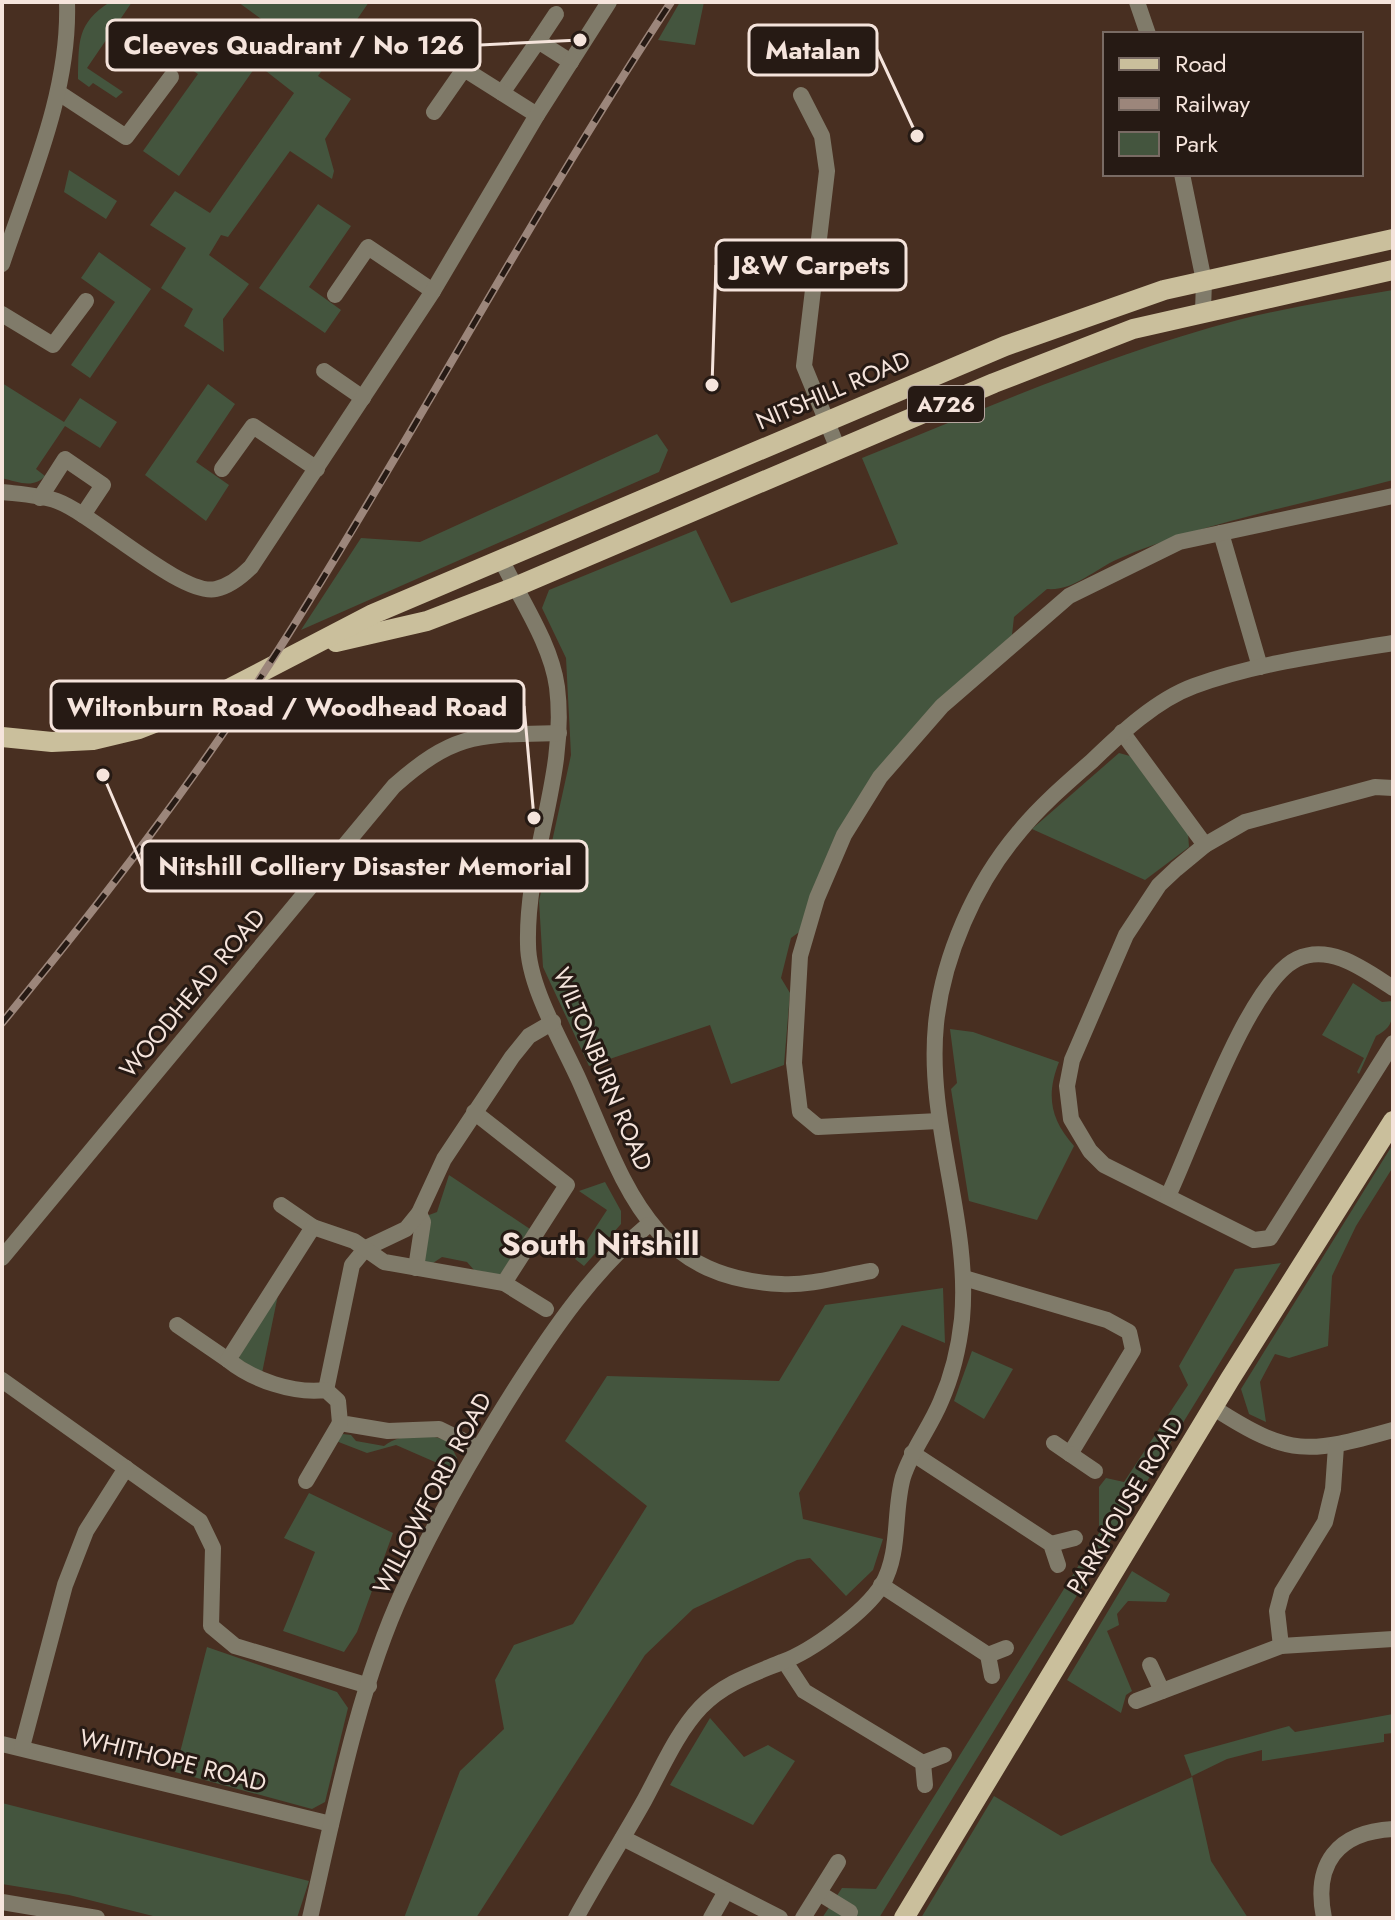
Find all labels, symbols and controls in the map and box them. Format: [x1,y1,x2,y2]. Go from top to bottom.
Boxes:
callout: Cleeves Quadrant / No 126 [107,20,480,70]
callout: Matalan [749,25,877,75]
text: Cleeves Quadrant / No 126 [124,26,464,64]
text: Matalan [765,31,861,69]
legend [1103,32,1363,176]
text: Road [1175,46,1227,81]
text: Railway [1175,86,1250,121]
text: Park [1175,126,1218,161]
callout: J&W Carpets [716,240,906,290]
text: J&W Carpets [727,246,890,284]
street label: NITSHILL ROAD [750,342,916,438]
road number: A726 [908,386,984,422]
callout: Wiltonburn Road / Woodhead Road [51,681,524,731]
text: Wiltonburn Road / Woodhead Road [67,688,507,726]
callout: Nitshill Colliery Disaster Memorial [142,841,587,891]
text: Nitshill Colliery Disaster Memorial [158,847,572,885]
street label: WOODHEAD ROAD [111,901,273,1085]
street label: WILTONBURN ROAD [544,962,662,1176]
district label: South Nitshill [501,1221,699,1267]
street label: WILLOWFORD ROAD [364,1386,500,1600]
street label: PARKHOUSE ROAD [1058,1409,1192,1601]
street label: WHITHOPE ROAD [76,1720,270,1800]

